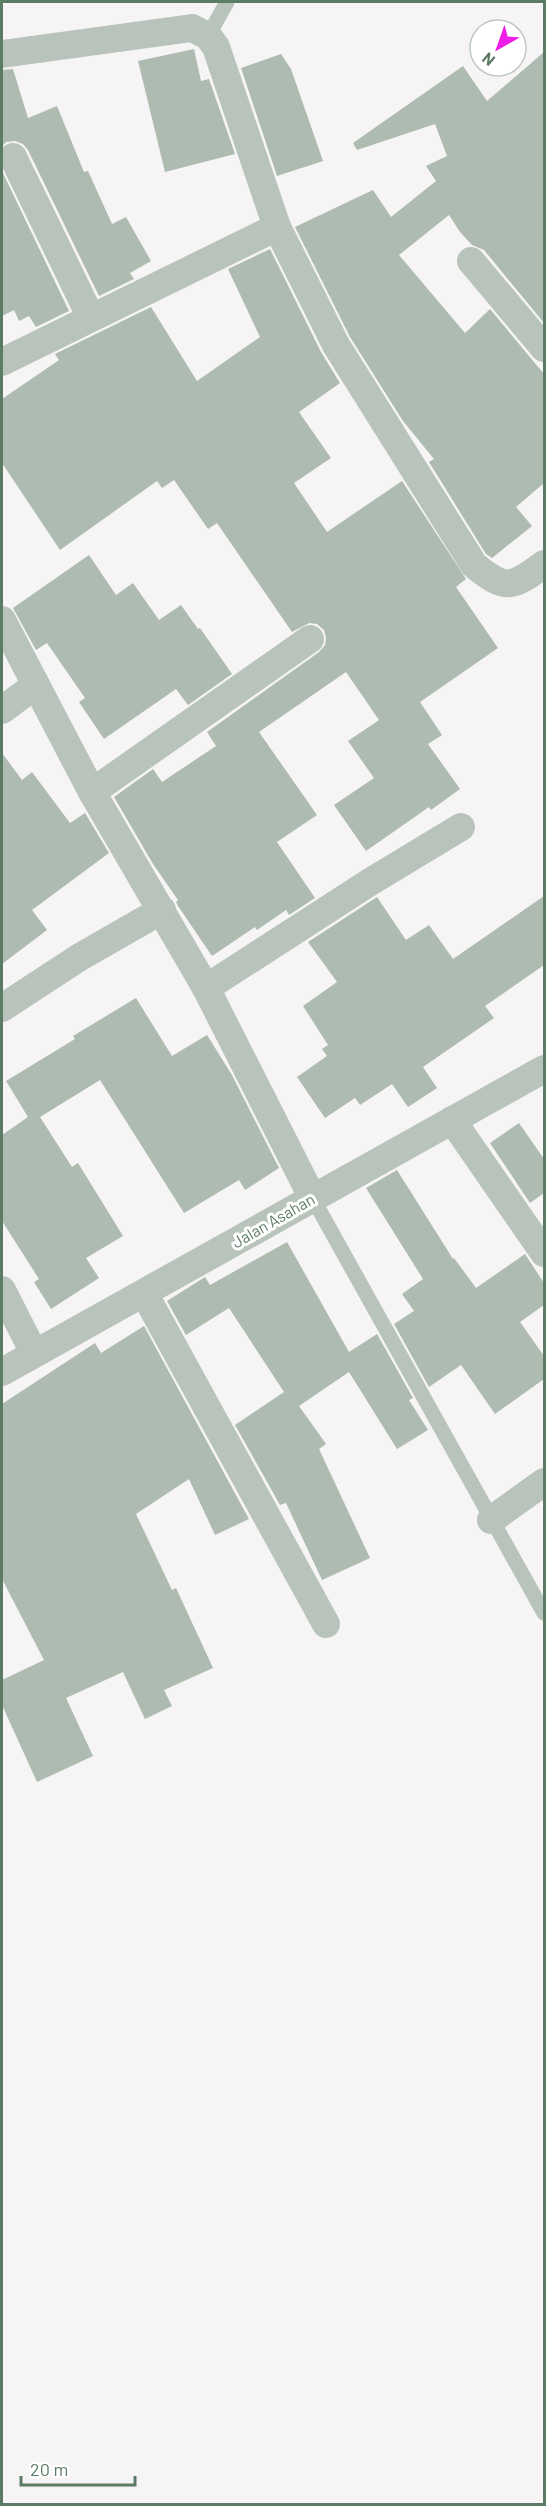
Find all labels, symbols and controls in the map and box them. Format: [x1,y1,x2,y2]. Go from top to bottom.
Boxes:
north arrow [468,18,528,78]
text: N [478,49,498,71]
street label: Jalan Asahan [228,1189,318,1251]
scale bar [21,2449,135,2487]
text: 20 m [30,2458,68,2480]

